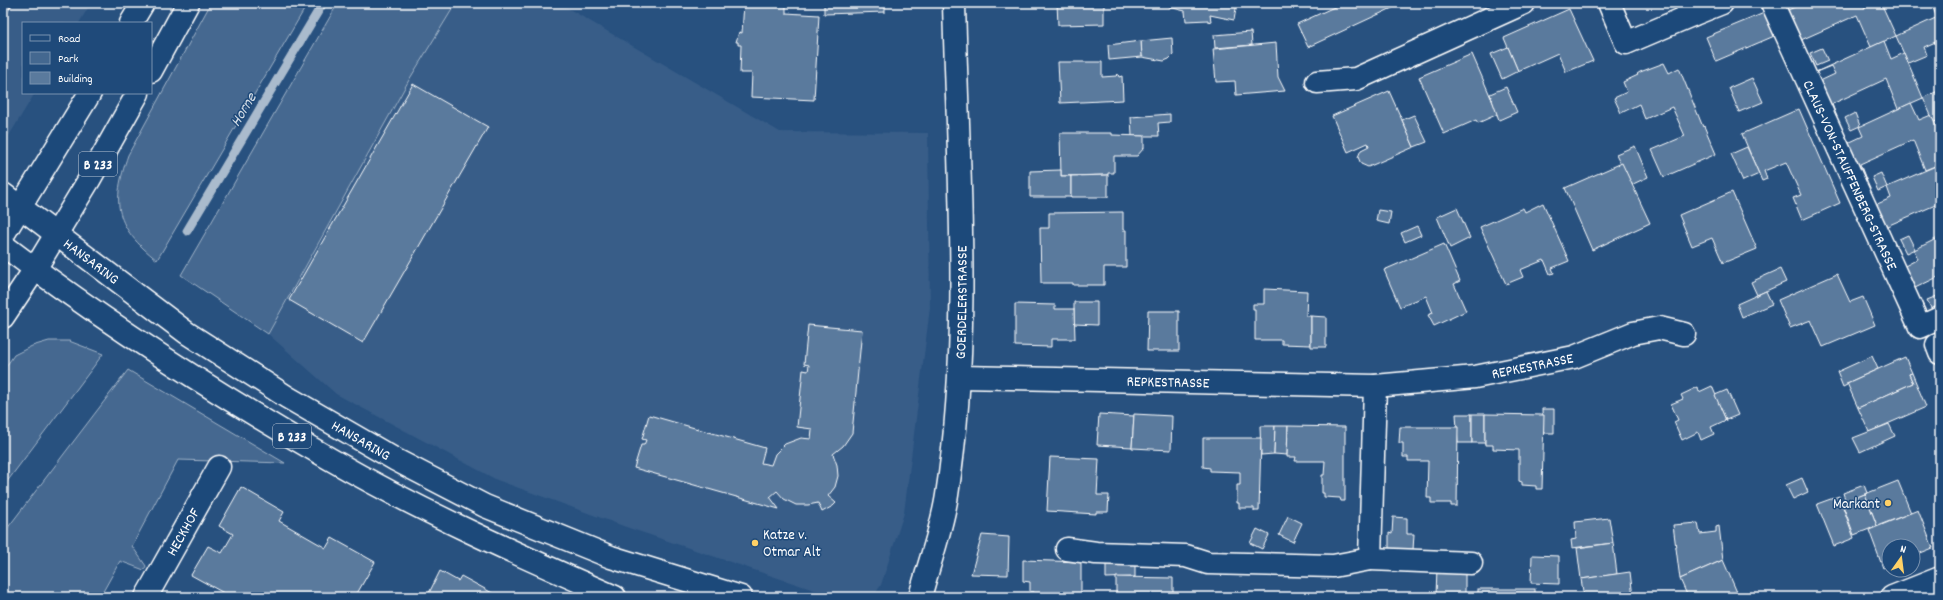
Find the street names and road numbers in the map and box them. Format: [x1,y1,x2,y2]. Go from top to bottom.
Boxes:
street label: CLAUS-VON-STAUFFENBERG-STRASSE [1796,77,1902,275]
road number: B 233 [79,152,117,176]
street label: HANSARING [58,234,123,291]
street label: GOERDELERSTRASSE [951,245,975,359]
street label: REPKESTRASSE [1490,348,1576,386]
street label: REPKESTRASSE [1126,372,1210,395]
street label: HANSARING [326,416,394,467]
road number: B 233 [273,424,311,448]
street label: HECKHOF [162,504,207,561]

